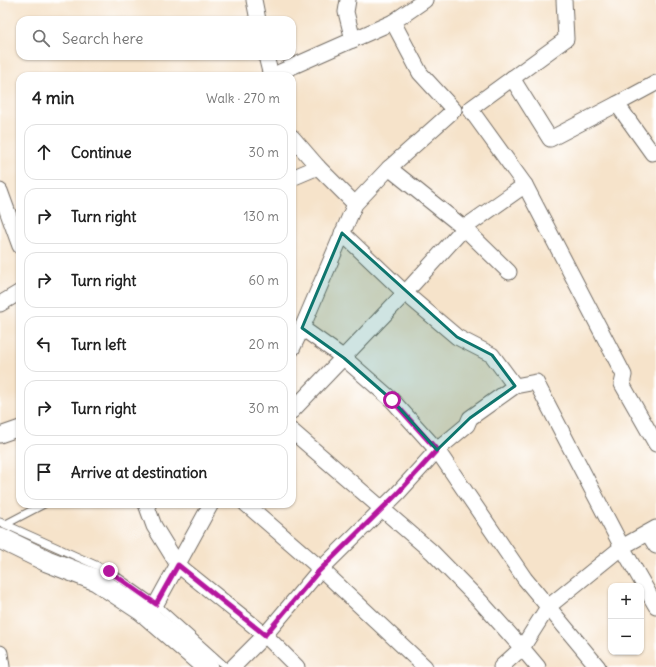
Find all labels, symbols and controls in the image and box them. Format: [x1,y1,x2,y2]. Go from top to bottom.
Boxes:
search box [16,16,296,60]
icon: search [30,27,52,49]
text: Search here [62,29,143,48]
text: 4 min [32,87,74,109]
text: Walk · 270 m [206,90,280,107]
icon: ahead [33,141,55,163]
text: Continue [71,143,132,162]
text: 30 m [249,144,279,161]
icon: right [33,205,55,227]
text: Turn right [71,207,136,226]
text: 130 m [243,208,279,225]
icon: right [33,269,55,291]
text: Turn right [71,271,136,290]
text: 60 m [248,272,279,289]
icon: left [33,333,55,355]
text: Turn left [71,335,126,354]
text: 20 m [249,336,279,353]
route start [383,391,401,409]
icon: right [33,397,55,419]
text: Turn right [71,399,136,418]
text: 30 m [249,400,279,417]
icon: arrive [33,461,55,483]
text: Arrive at destination [71,463,207,482]
route end [100,562,118,580]
map controls [608,583,644,655]
button: + [608,583,644,619]
button: − [608,619,644,655]

